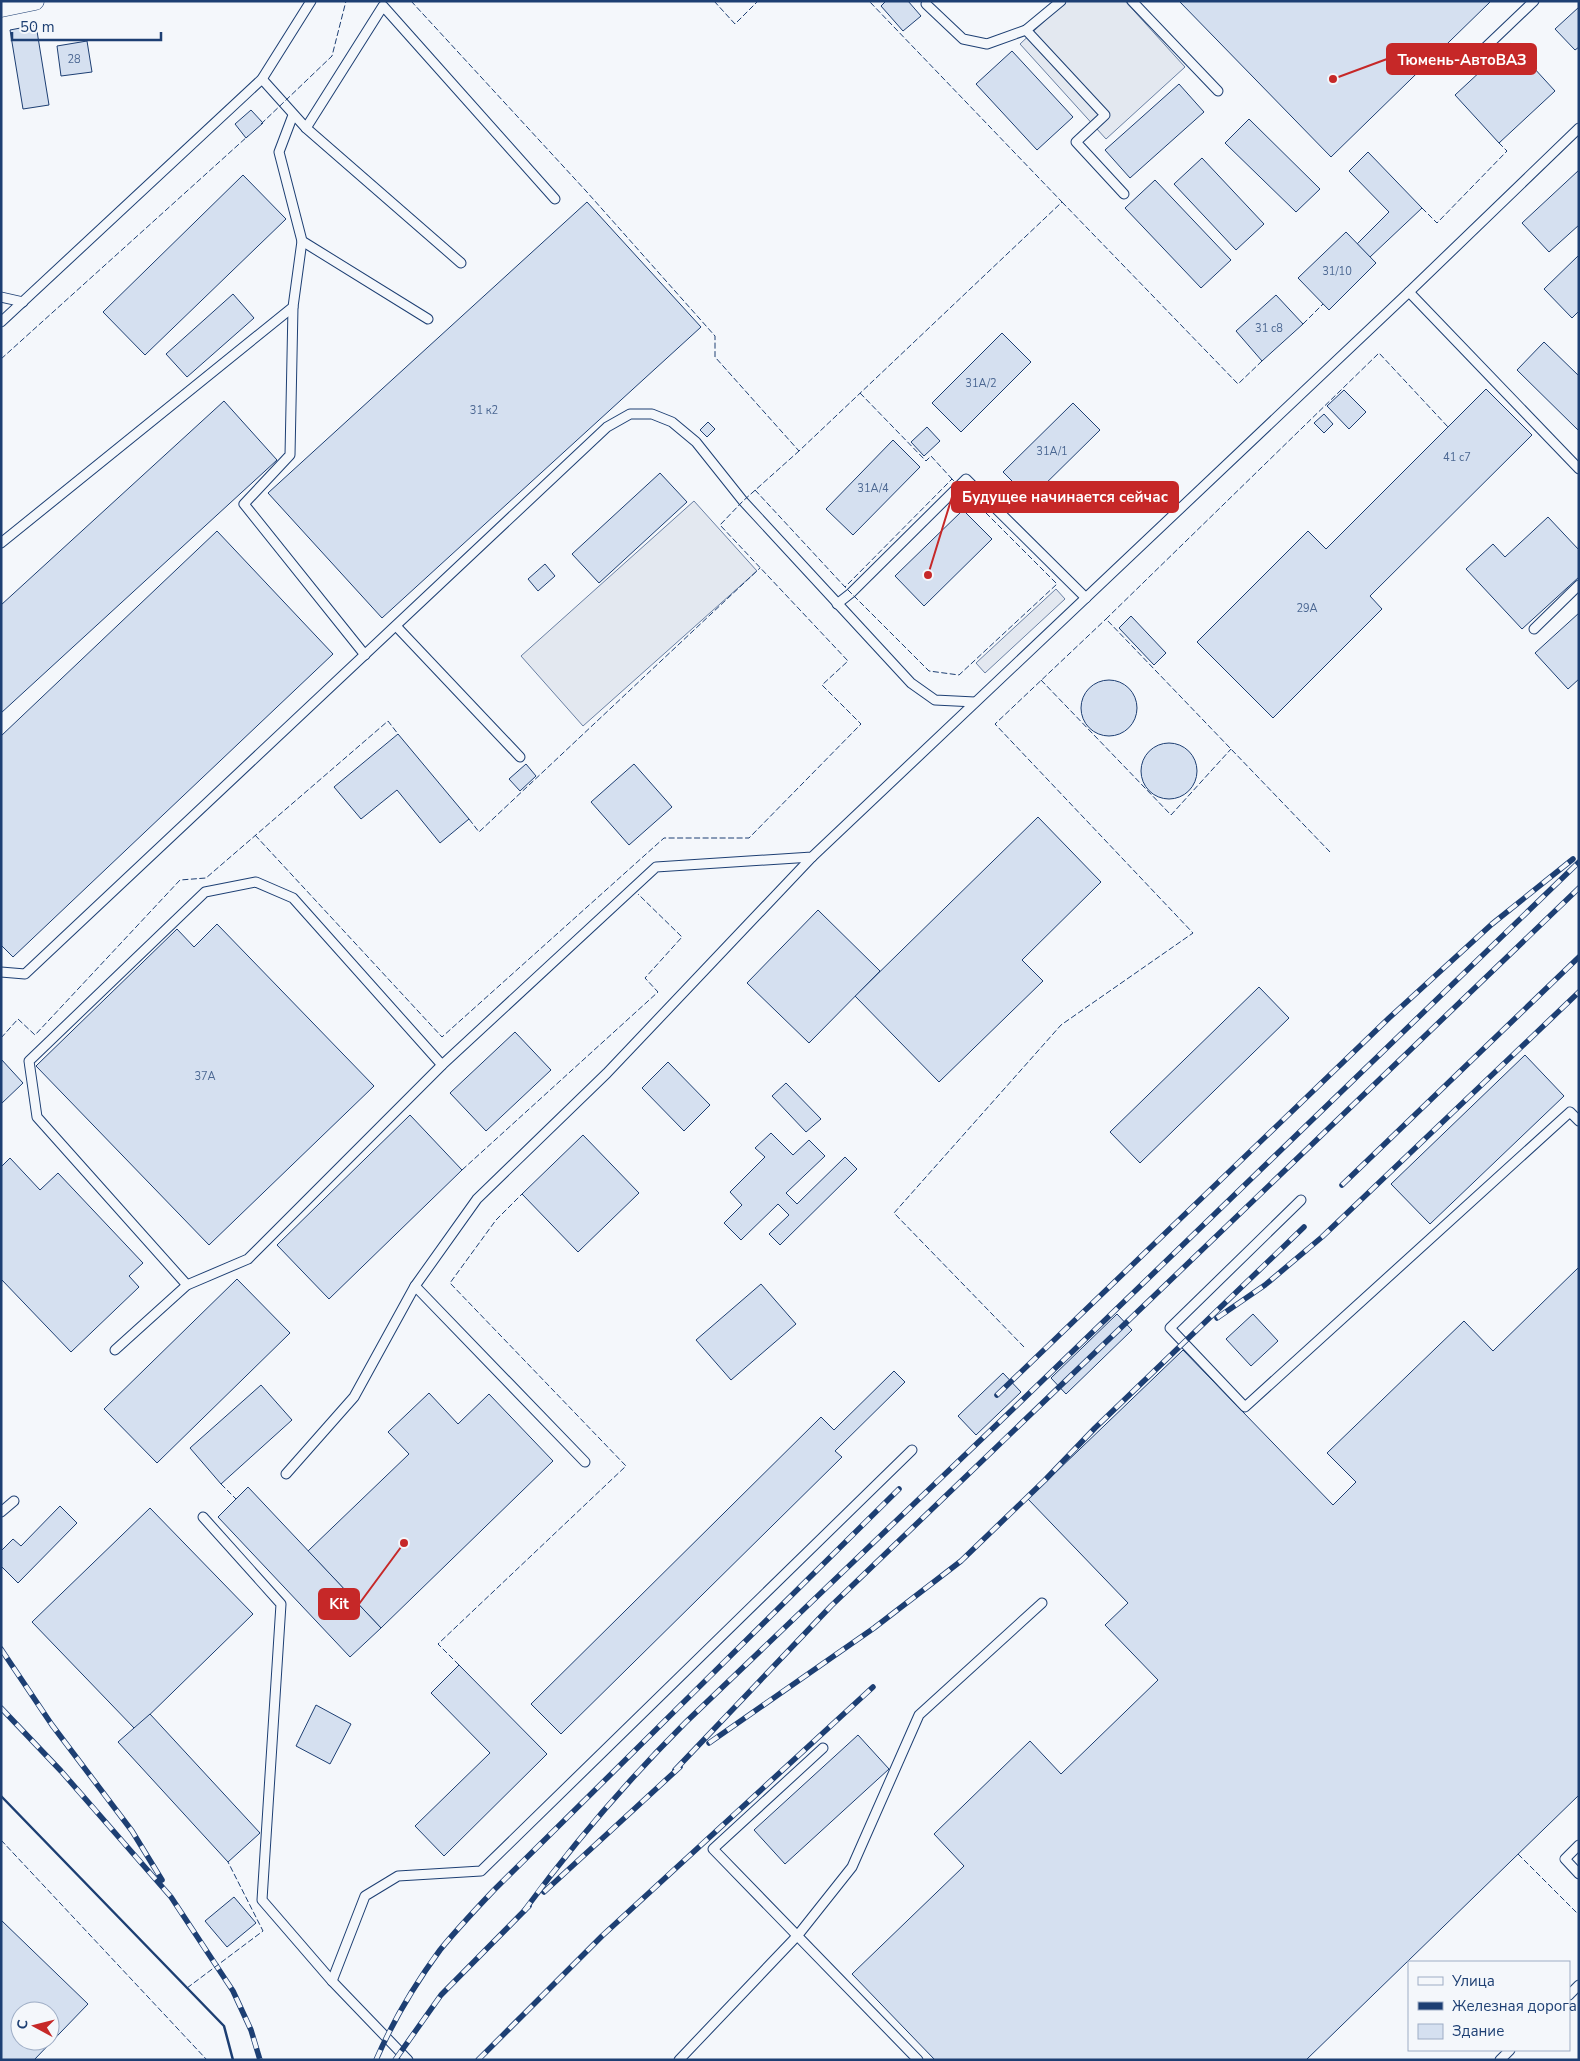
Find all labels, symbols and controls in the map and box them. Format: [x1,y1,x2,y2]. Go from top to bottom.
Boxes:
scale bar [12,10,161,42]
text: 50 m [20,17,55,37]
callout: Тюмень-АвтоВАЗ [1387,44,1536,74]
text: Тюмень-АвтоВАЗ [1397,50,1527,70]
house number: 28 [67,52,81,67]
house number: 31/10 [1322,264,1352,279]
house number: 31 с8 [1255,321,1283,336]
house number: 31А/2 [965,376,997,391]
house number: 31 к2 [470,403,498,418]
house number: 31А/1 [1036,444,1068,459]
house number: 41 с7 [1443,450,1471,465]
house number: 31А/4 [857,481,889,496]
callout: Будущее начинается сейчас [952,482,1178,512]
text: Будущее начинается сейчас [962,487,1168,507]
house number: 29А [1296,601,1318,616]
house number: 37А [194,1069,216,1084]
callout: Kit [319,1589,359,1619]
text: Kit [329,1594,349,1614]
legend [1408,1961,1570,2051]
text: Улица [1451,1971,1495,1991]
text: Железная дорога [1452,1996,1577,2016]
north arrow [10,2001,60,2051]
text: С [13,2018,33,2030]
text: Здание [1452,2021,1504,2041]

